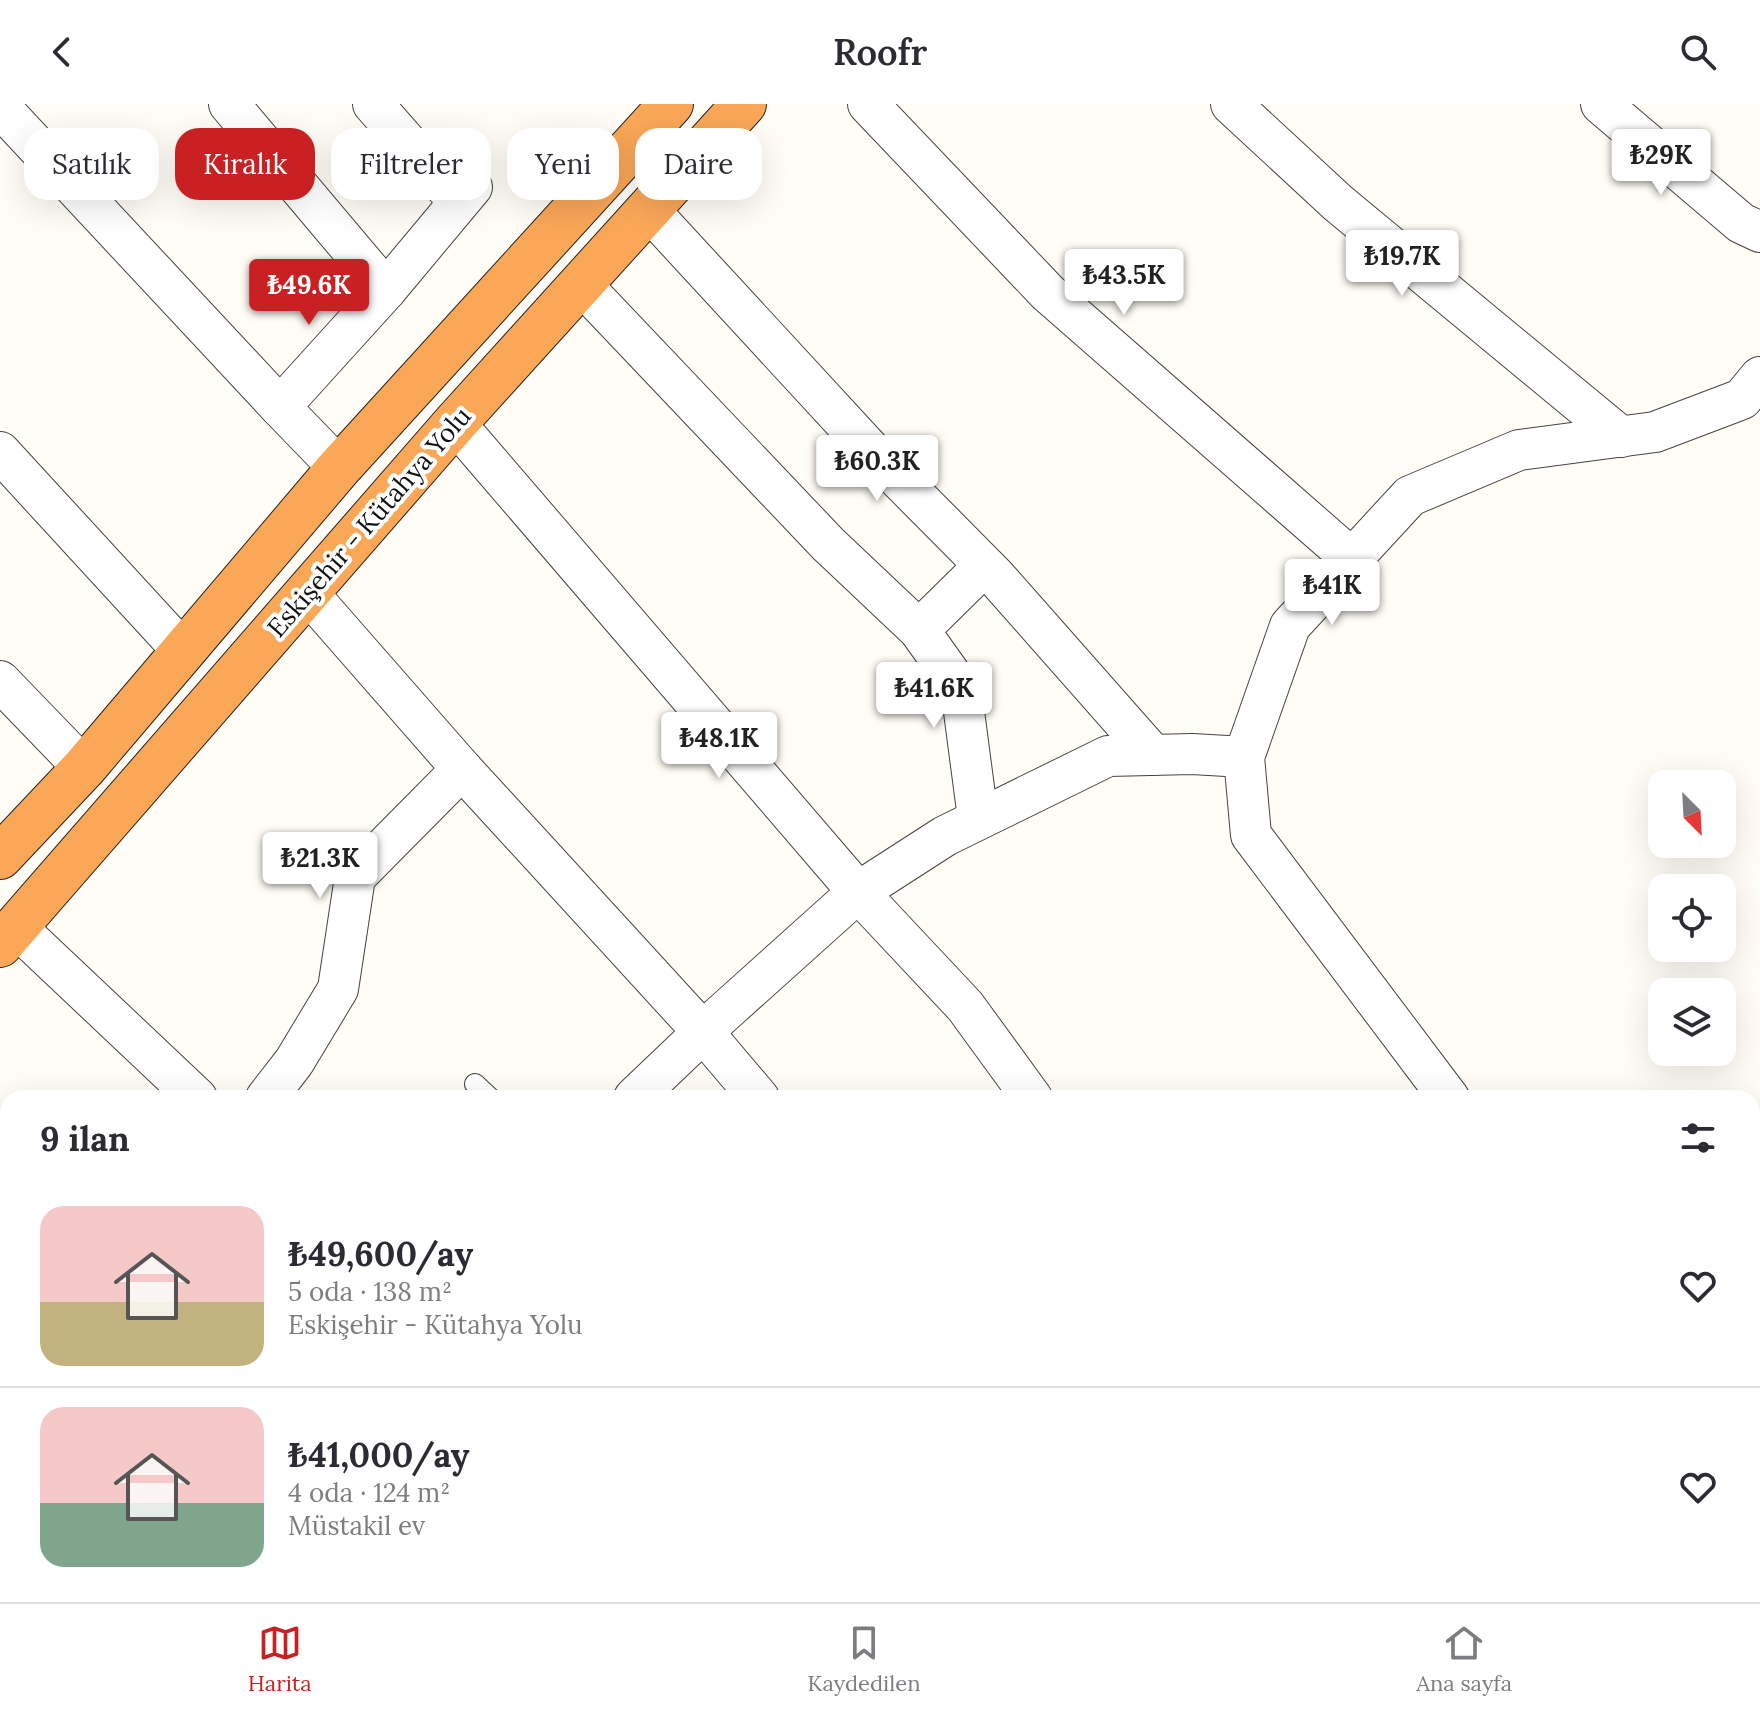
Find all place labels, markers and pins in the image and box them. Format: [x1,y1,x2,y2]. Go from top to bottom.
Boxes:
pin: ₺29K [1614,129,1708,197]
pin: ₺19.7K [1337,230,1467,298]
pin: ₺43.5K [1059,249,1189,317]
pin: ₺49.6K [244,259,374,327]
pin: ₺60.3K [812,435,942,503]
pin: ₺41K [1285,559,1379,627]
pin: ₺41.6K [869,662,999,730]
pin: ₺48.1K [654,712,784,780]
pin: ₺21.3K [255,832,385,900]

